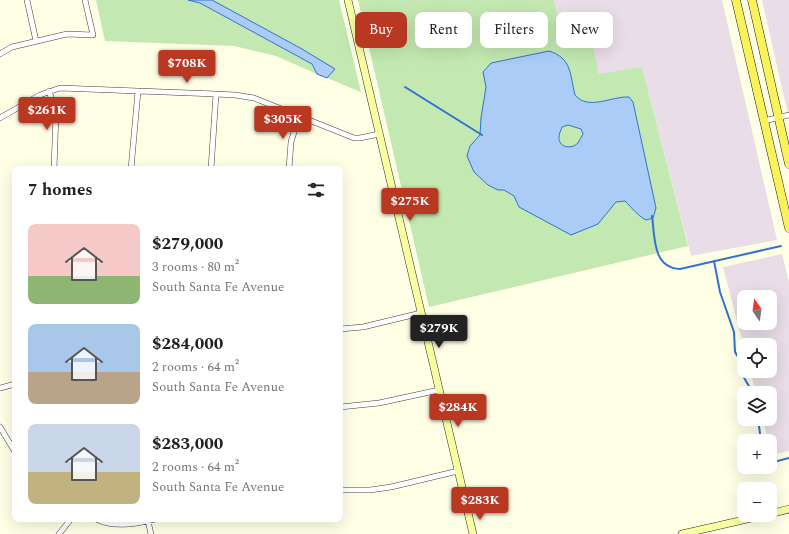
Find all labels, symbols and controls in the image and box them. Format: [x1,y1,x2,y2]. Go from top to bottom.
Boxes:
chip: Buy [355,12,407,48]
chip: Rent [415,12,472,48]
chip: Filters [480,12,548,48]
chip: New [556,12,613,48]
pin: $708K [159,50,215,84]
text: $708K [167,53,207,73]
pin: $261K [19,97,75,131]
text: $261K [27,100,67,120]
pin: $305K [255,106,311,140]
text: $305K [263,109,303,129]
text: 7 homes [28,177,93,203]
icon: filters [305,179,327,201]
pin: $275K [382,188,438,222]
text: $275K [390,191,430,211]
text: $279,000 [152,231,223,257]
icon: home [60,240,108,288]
text: 3 rooms · 80 m² [152,257,239,277]
text: South Santa Fe Avenue [152,277,284,297]
north arrow [737,290,777,330]
map controls [737,290,777,522]
pin: $279K [411,315,467,349]
text: $279K [419,318,459,338]
text: $284,000 [152,331,223,357]
button: locate [737,338,777,378]
icon: home [60,340,108,388]
text: 2 rooms · 64 m² [152,357,239,377]
text: South Santa Fe Avenue [152,377,284,397]
button: layers [737,386,777,426]
pin: $284K [430,394,486,428]
text: $284K [438,397,478,417]
text: $283,000 [152,431,223,457]
button: + [737,434,777,474]
icon: home [60,440,108,488]
text: 2 rooms · 64 m² [152,457,239,477]
text: South Santa Fe Avenue [152,477,284,497]
button: − [737,482,777,522]
pin: $283K [452,487,508,521]
text: $283K [460,490,500,510]

